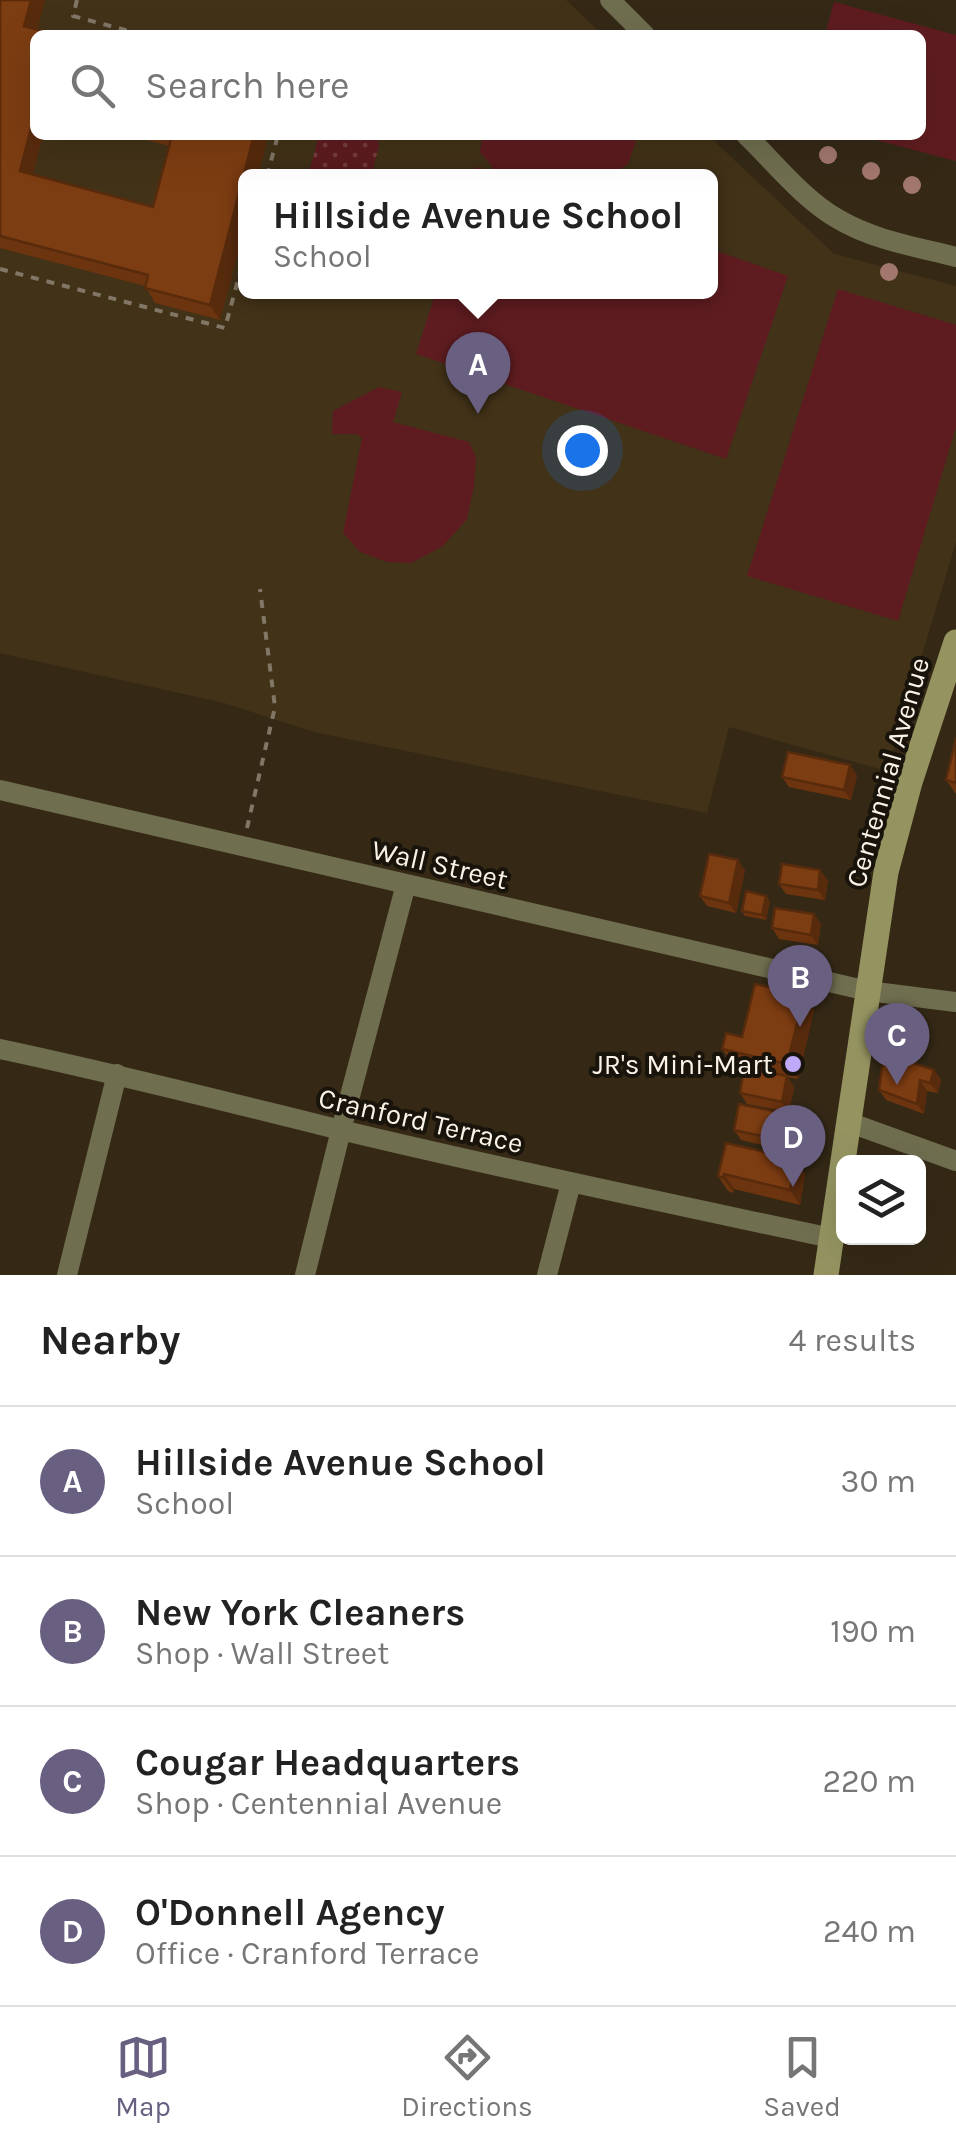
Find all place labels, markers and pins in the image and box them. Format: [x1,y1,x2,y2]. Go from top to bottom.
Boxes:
pin: A [446,332,510,414]
pin: B [768,944,832,1027]
pin: C [864,1002,930,1085]
place label: JR's Mini-Mart [593,1048,773,1081]
marker: JR's Mini-Mart [782,1053,804,1075]
pin: D [760,1104,826,1187]

